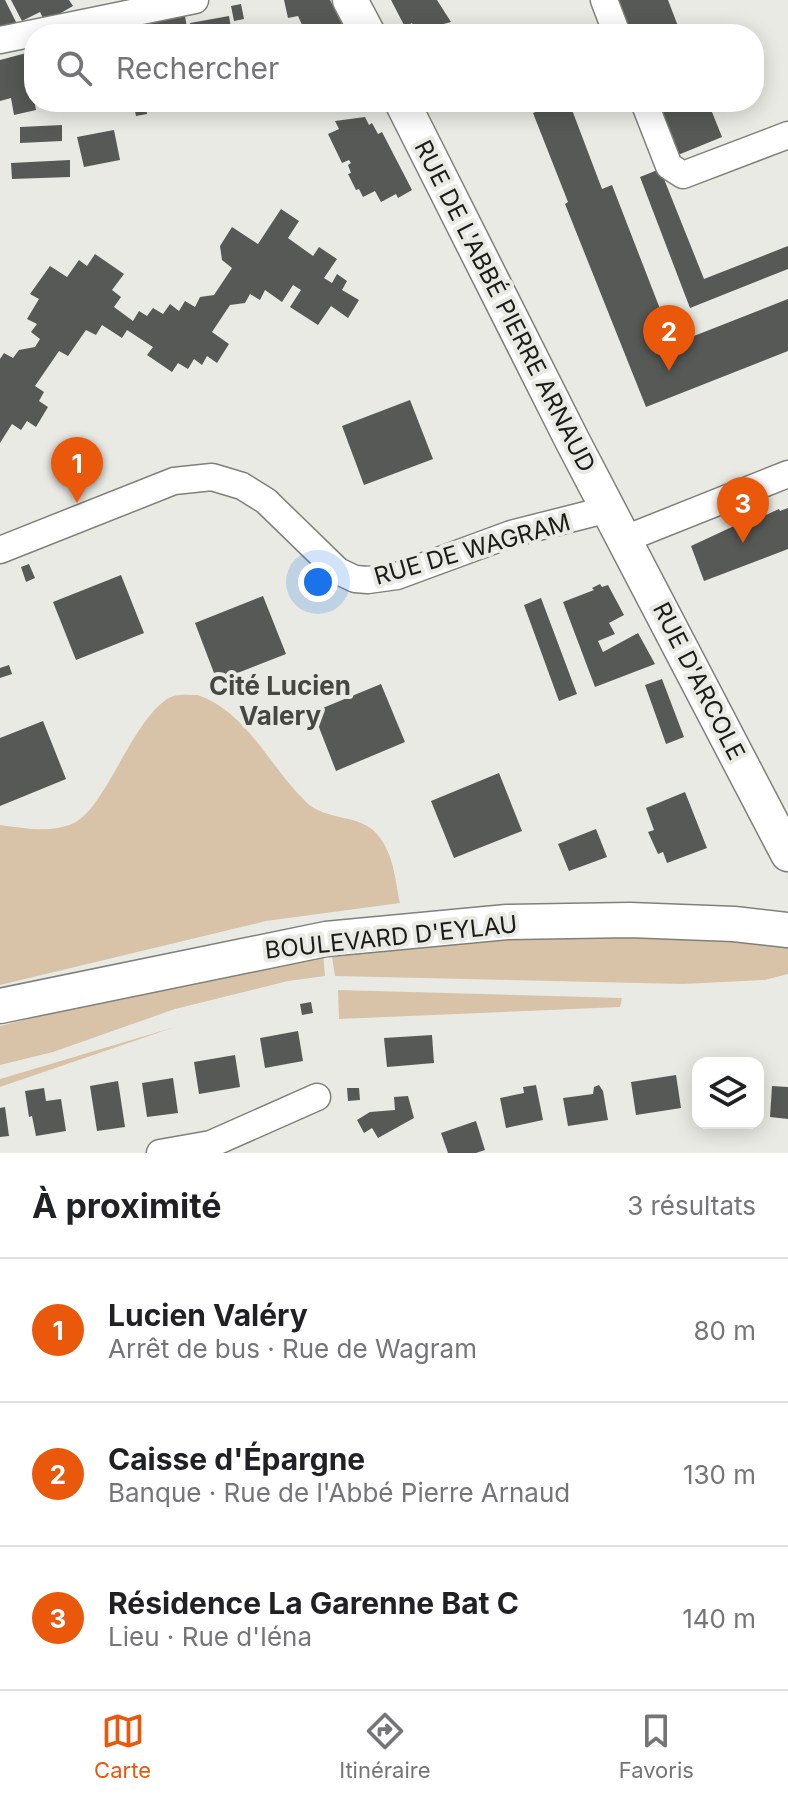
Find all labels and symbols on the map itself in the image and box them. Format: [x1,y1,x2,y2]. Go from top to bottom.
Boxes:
street label: RUE DE L'ABBÉ PIERRE ARNAUD [408,135,602,477]
pin: 2 [643,305,695,371]
pin: 1 [51,437,103,503]
pin: 3 [717,477,769,543]
street label: RUE DE WAGRAM [371,507,573,591]
your location [298,562,338,602]
street label: RUE D'ARCOLE [647,597,751,765]
district label: Cité Lucien Valery [209,670,351,731]
street label: BOULEVARD D'EYLAU [263,909,519,965]

